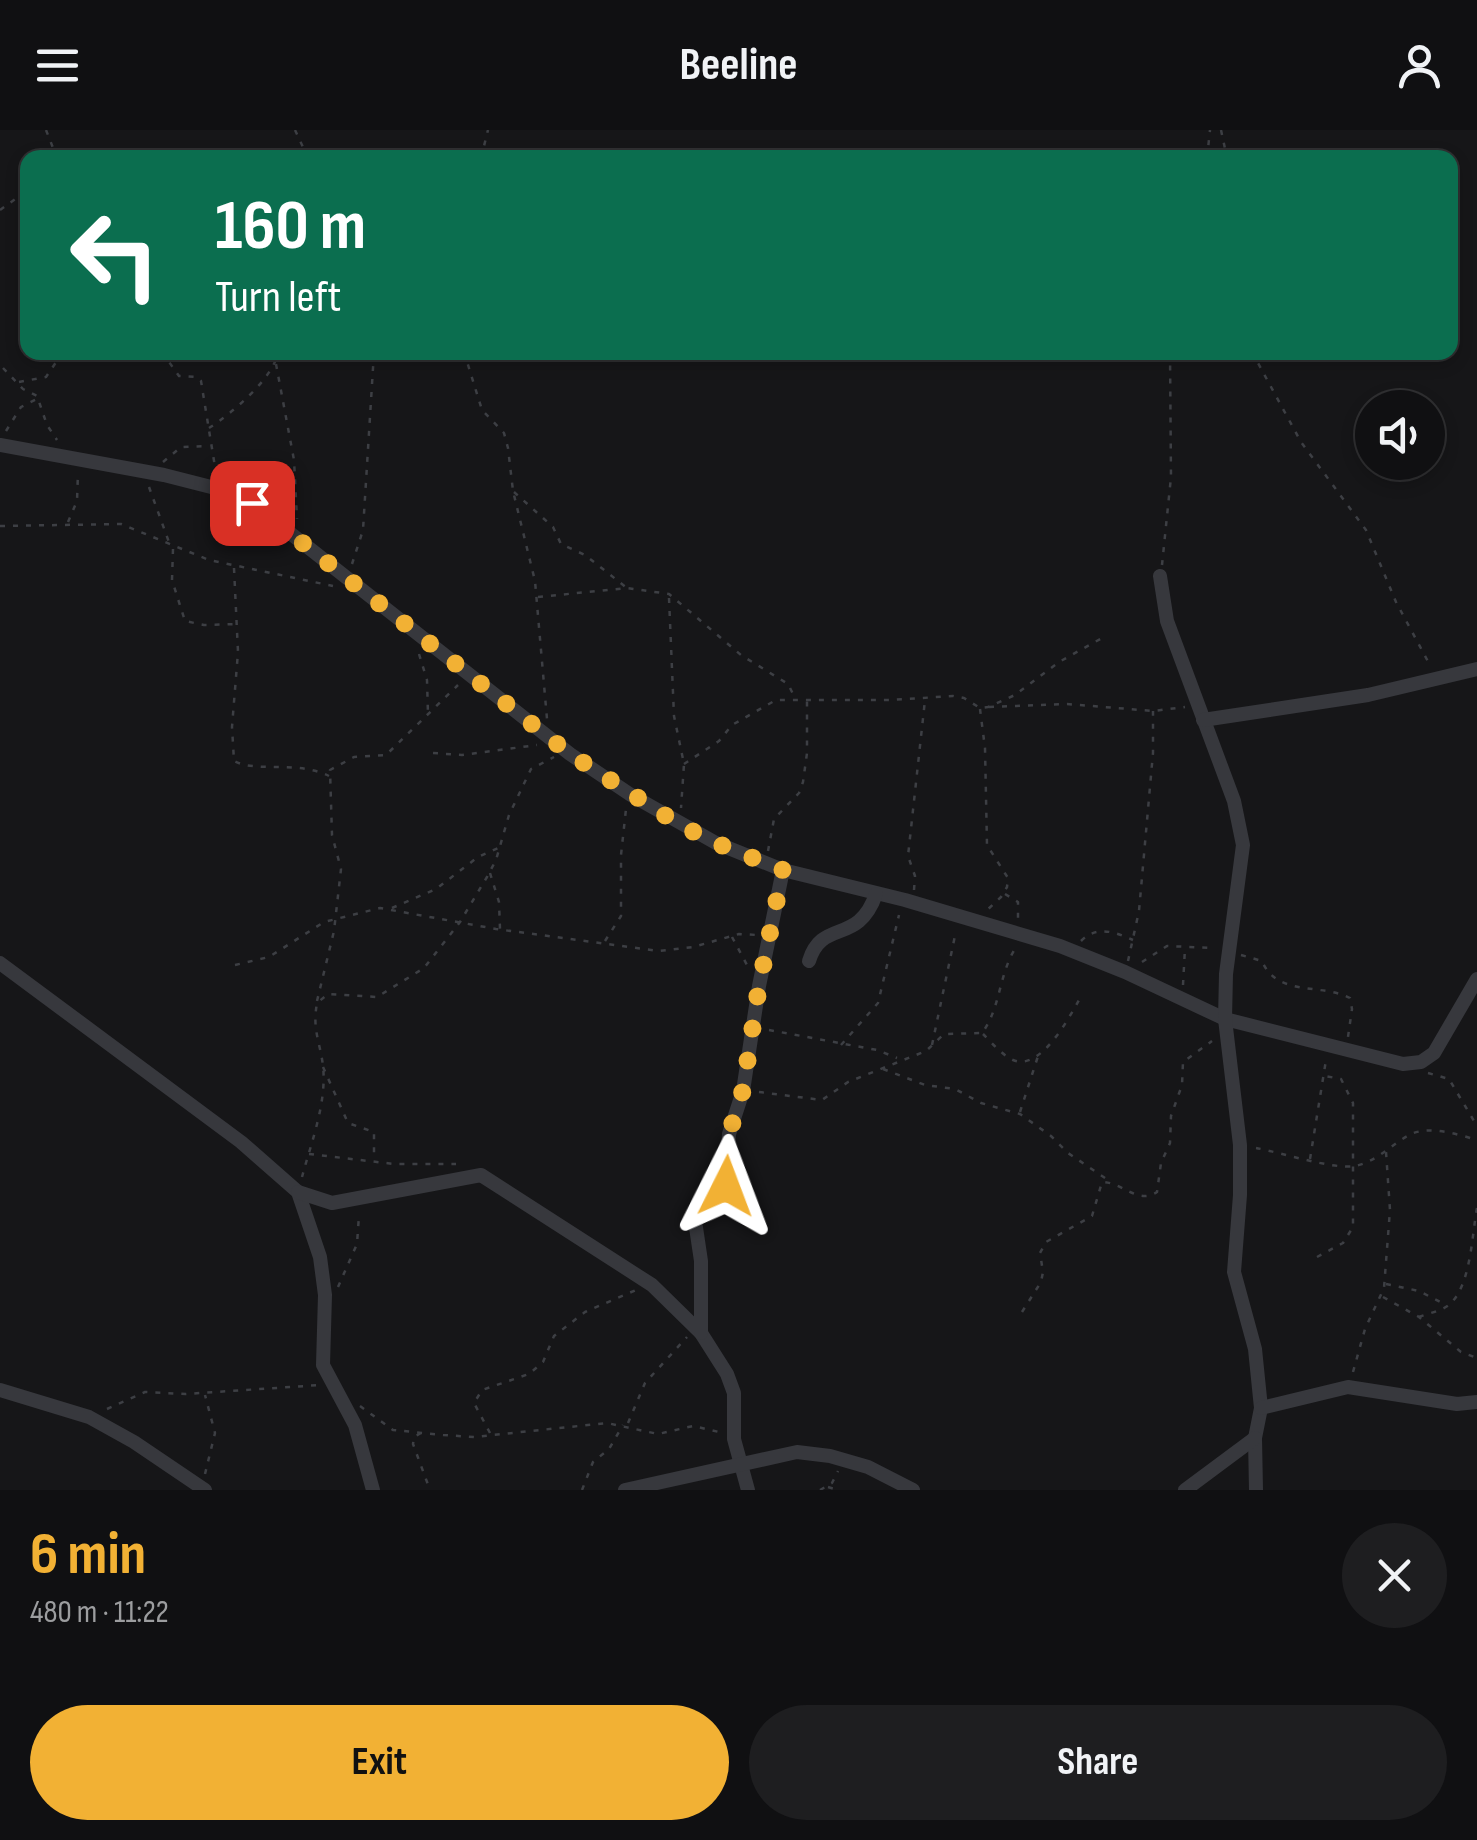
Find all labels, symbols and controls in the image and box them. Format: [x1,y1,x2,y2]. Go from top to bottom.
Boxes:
icon: menu [30,38,85,93]
text: Beeline [680,38,797,93]
icon: person [1392,38,1447,93]
text: 160 m [215,185,366,269]
icon: left [50,190,180,320]
text: Turn left [215,270,341,325]
map controls [1355,390,1445,480]
button: sound [1355,390,1445,480]
pin [210,461,295,546]
icon: arrive [225,476,280,531]
position arrow [674,1134,778,1238]
text: 6 min [30,1519,146,1591]
button: close [1342,1523,1447,1628]
text: 480 m · 11:22 [30,1593,169,1632]
button: Exit [30,1705,729,1820]
button: Share [749,1705,1447,1820]

